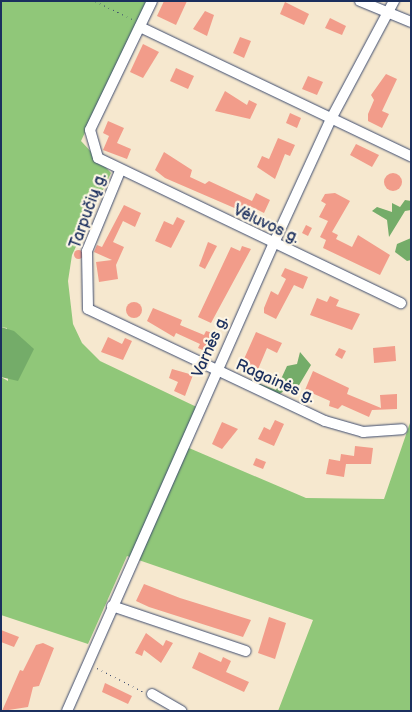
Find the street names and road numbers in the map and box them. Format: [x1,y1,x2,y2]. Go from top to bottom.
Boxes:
street label: Tarpučių g. [66,171,112,251]
street label: Vėluvos g. [230,201,302,249]
street label: Varnės g. [189,313,233,381]
street label: Ragainės g. [232,356,318,408]

